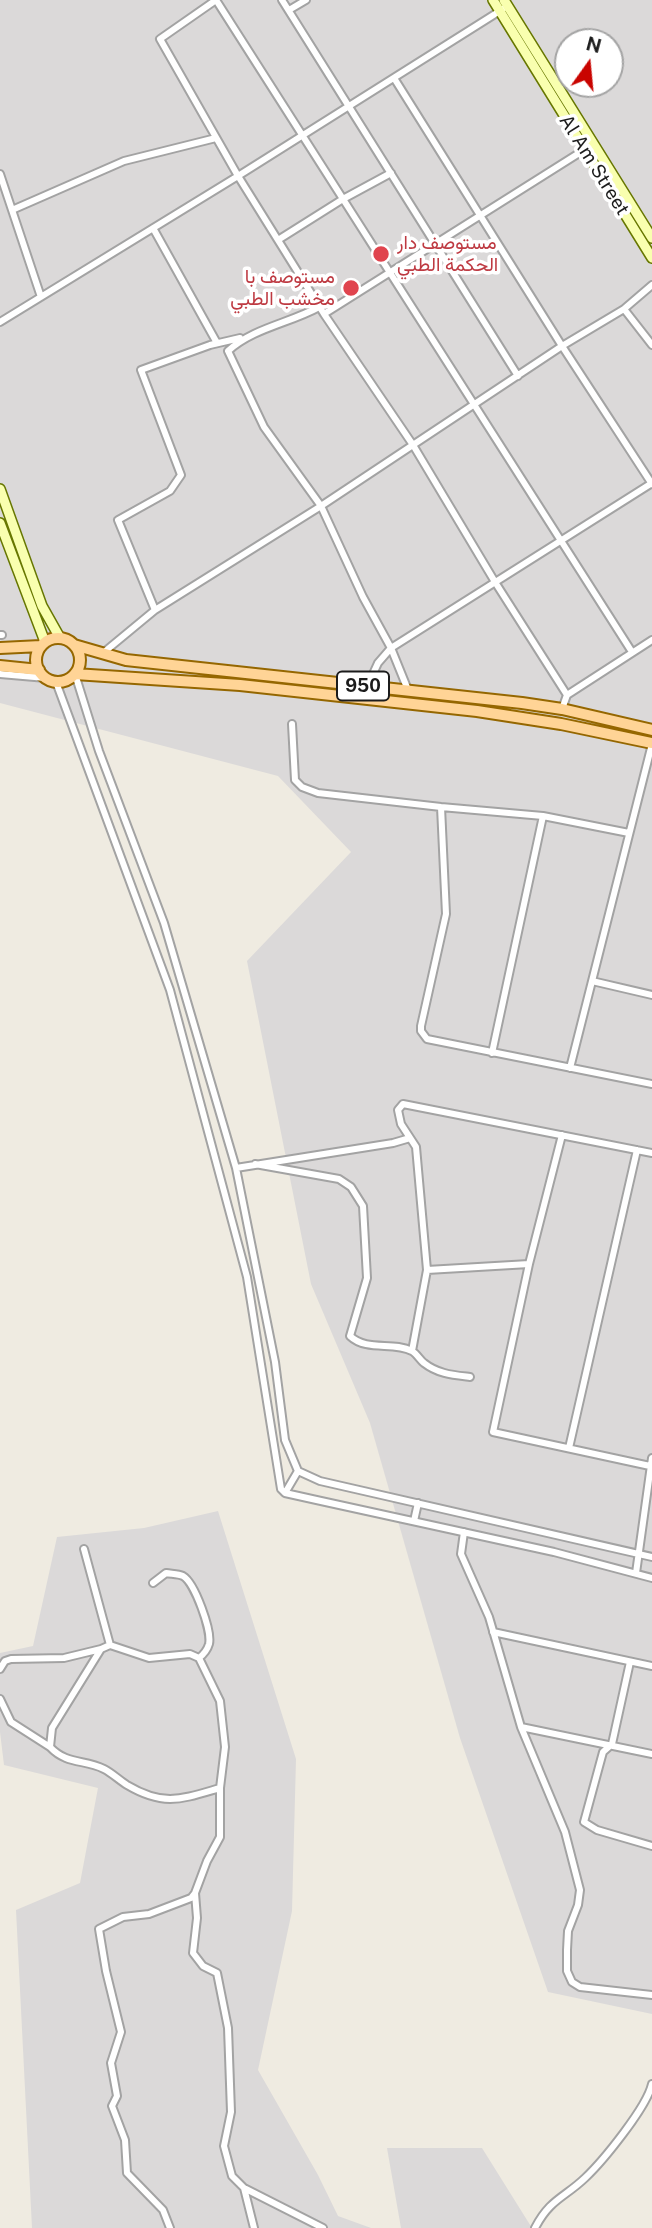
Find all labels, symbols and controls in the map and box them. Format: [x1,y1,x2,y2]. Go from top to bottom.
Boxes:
north arrow [554,28,624,98]
text: N [584,32,604,57]
street label: Al Am Street [554,111,634,219]
place label: مستوصف دار الحكمة الطبي [397,232,498,276]
marker: مستوصف دار الحكمة الطبي [371,244,391,264]
place label: مستوصف با مخشب الطبي [230,266,335,310]
marker: مستوصف با مخشب الطبي [341,278,361,298]
road number: 950 [337,672,389,700]

